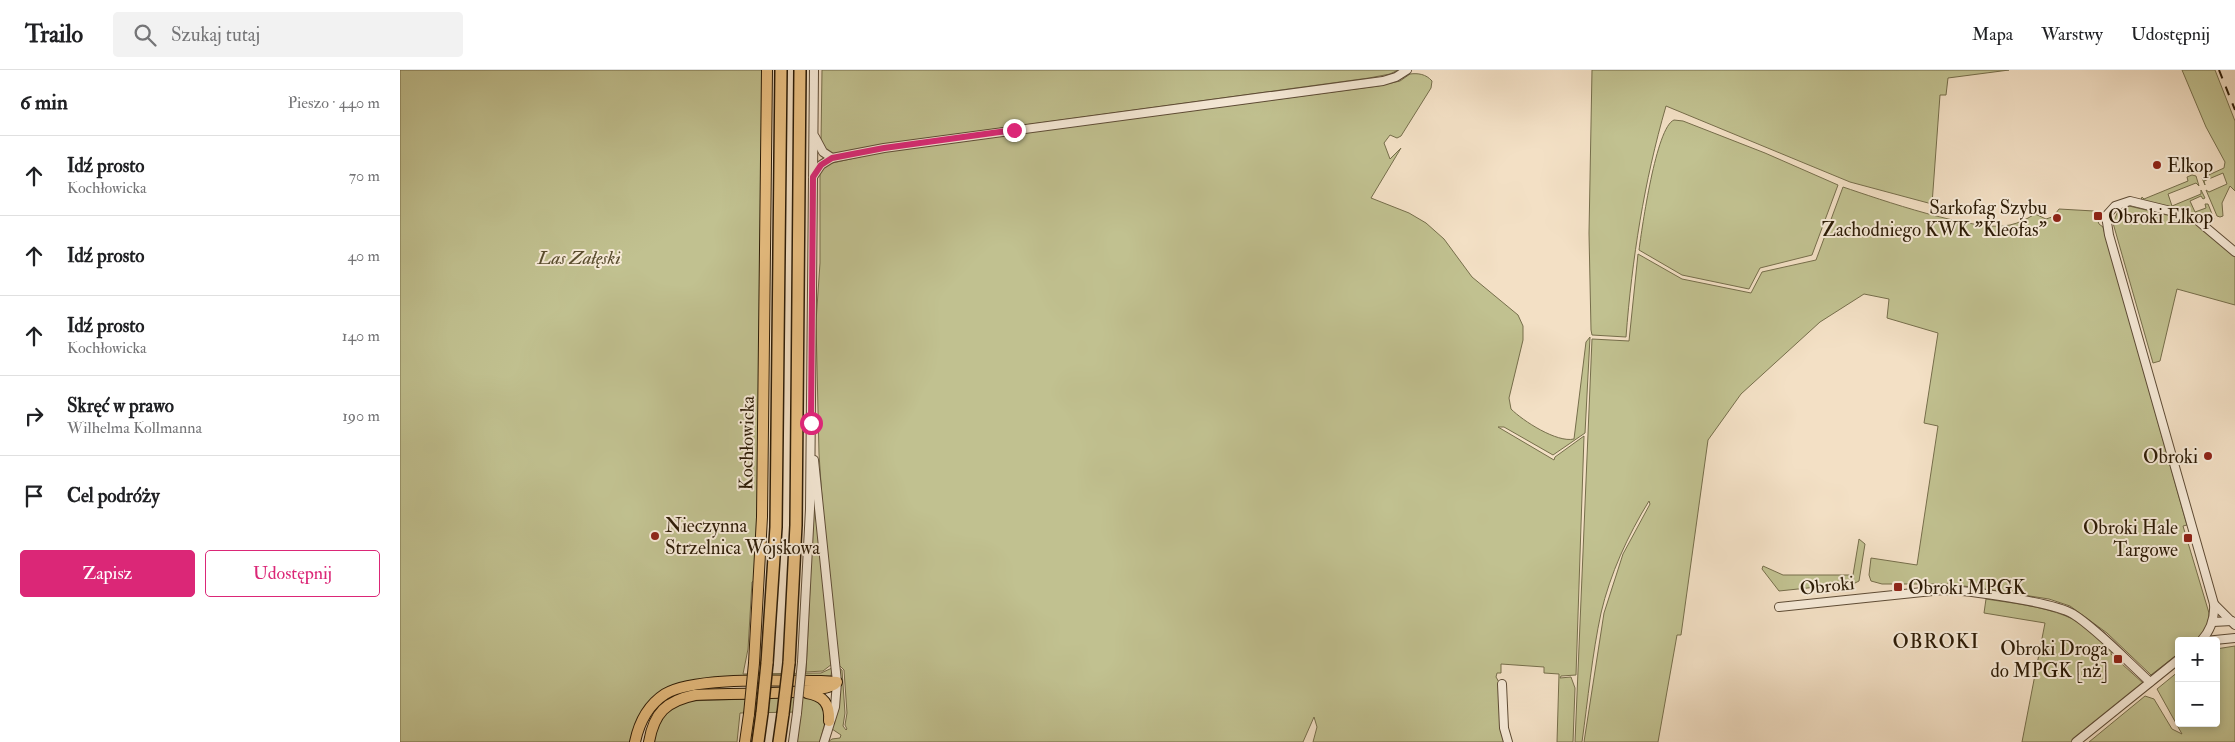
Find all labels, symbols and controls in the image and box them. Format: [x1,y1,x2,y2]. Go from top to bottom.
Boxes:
search box [113,12,463,57]
text: Trailo [25,19,83,50]
icon: search [131,21,159,49]
text: Szukaj tutaj [171,23,260,47]
text: Mapa [1972,23,2013,46]
text: Warstwy [2041,23,2103,46]
text: Udostępnij [2131,23,2210,46]
text: 6 min [20,89,68,116]
text: Pieszo · 440 m [288,93,380,113]
route end [1003,119,1026,142]
text: Idź prosto [67,154,144,178]
place label: Elkop [2167,154,2213,179]
marker: Elkop [2151,159,2163,171]
icon: ahead [20,162,48,190]
text: 70 m [349,166,380,186]
text: Kochłowicka [67,178,147,198]
place label: Sarkofag Szybu Zachodniego KWK "Kleofas" [1822,196,2047,242]
place label: Obroki Elkop [2108,205,2213,230]
marker: Obroki Elkop [2092,210,2104,222]
marker: Sarkofag Szybu Zachodniego KWK "Kleofas" [2051,212,2063,224]
icon: ahead [20,242,48,270]
text: Idź prosto [67,244,144,268]
text: 40 m [347,246,380,266]
park label: Las Załęski [536,246,621,270]
text: Idź prosto [67,314,144,338]
icon: ahead [20,322,48,350]
text: 140 m [342,326,380,346]
text: Kochłowicka [67,338,147,358]
text: Skręć w prawo [67,394,174,418]
street label: Kochłowicka [734,395,760,491]
icon: right [20,402,48,430]
text: 190 m [342,406,380,426]
route start [800,412,823,435]
text: Wilhelma Kollmanna [67,418,202,438]
place label: Obroki [2143,445,2198,469]
marker: Obroki [2202,450,2214,462]
icon: arrive [20,482,48,510]
text: Cel podróży [67,484,160,508]
place label: Nieczynna Strzelnica Wojskowa [665,514,820,560]
place label: Obroki Hale Targowe [2083,516,2178,562]
marker: Nieczynna Strzelnica Wojskowa [649,530,661,542]
marker: Obroki Hale Targowe [2182,532,2194,544]
button: Zapisz [20,550,195,597]
button: Udostępnij [205,550,380,597]
street label: Obroki [1799,571,1856,601]
place label: Obroki MPGK [1908,576,2026,600]
marker: Obroki MPGK [1892,581,1904,593]
district label: OBROKI [1892,629,1980,654]
place label: Obroki Droga do MPGK [nż] [1991,637,2108,683]
map controls [2175,637,2220,727]
button: + [2175,637,2220,682]
marker: Obroki Droga do MPGK [nż] [2112,653,2124,665]
button: − [2175,682,2220,727]

